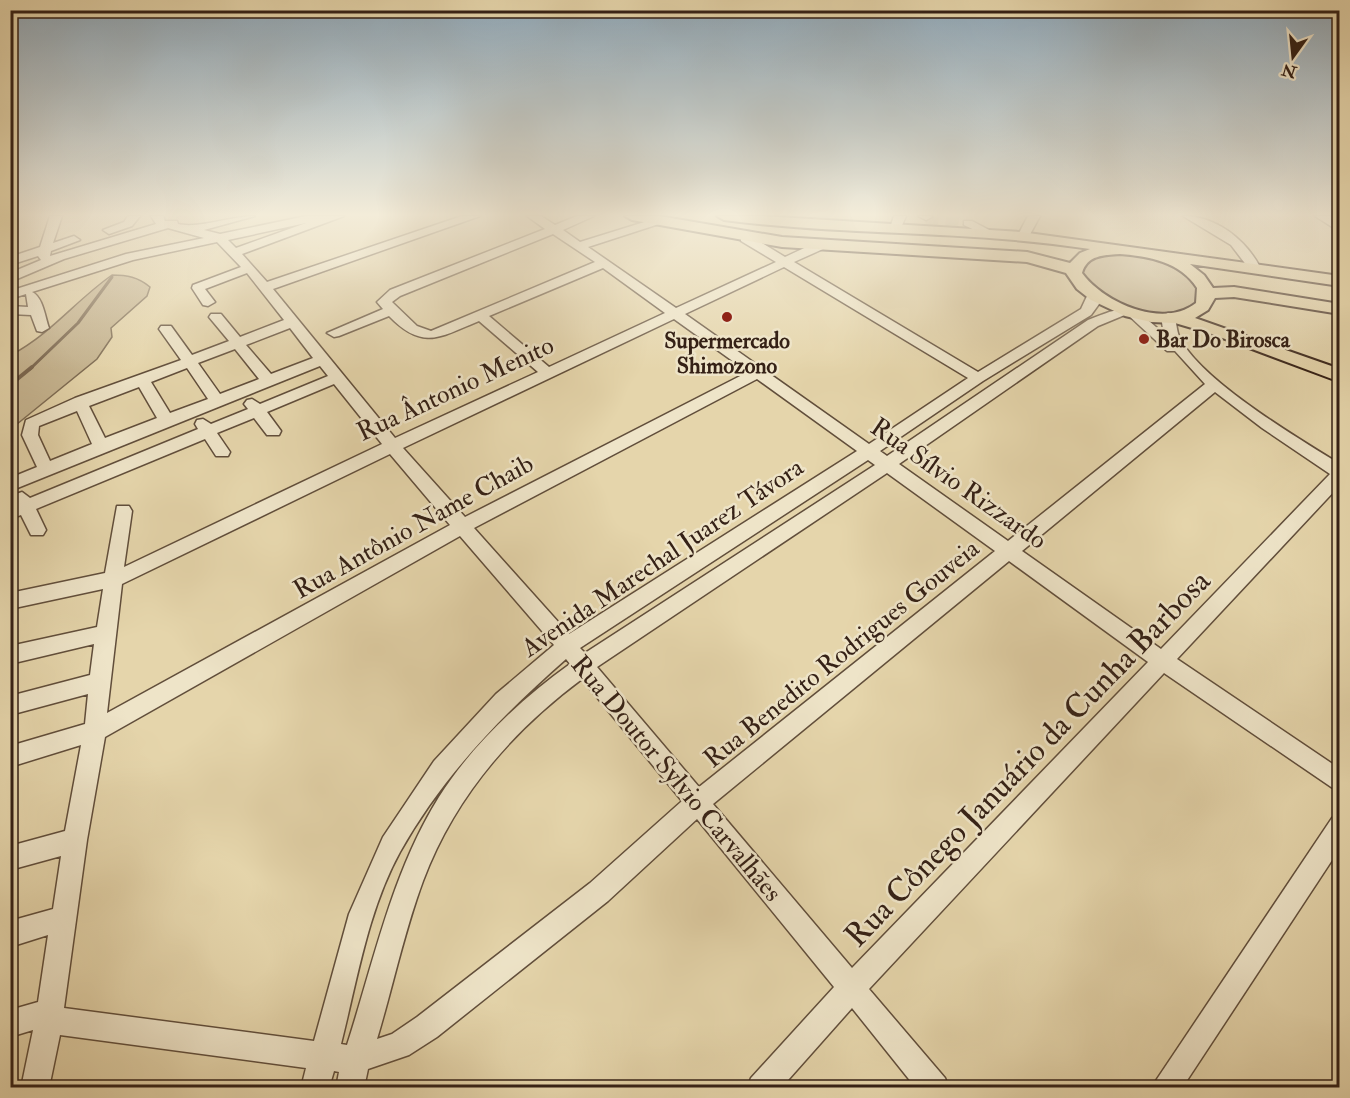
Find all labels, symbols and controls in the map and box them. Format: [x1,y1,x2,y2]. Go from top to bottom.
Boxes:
north arrow [1263,27,1323,87]
text: N [1279,59,1300,82]
marker: Supermercado Shimozono [720,310,734,324]
place label: Bar Do Birosca [1156,326,1291,354]
place label: Supermercado Shimozono [664,327,790,380]
street label: Rua Ântonio Menito [351,328,559,448]
marker: Bar Do Birosca [1137,332,1151,346]
street label: Rua Sílvio Rizzardo [864,411,1053,557]
street label: Rua Antônio Name Chaib [288,448,539,606]
street label: Avenida Marechal Juarez Távora [515,451,810,665]
street label: Rua Benedito Rodrigues Gouveia [697,533,986,775]
street label: Rua Cônego Januário da Cunha Barbosa [836,561,1220,956]
street label: Rua Doutor Sylvio Carvalhães [564,649,789,908]

